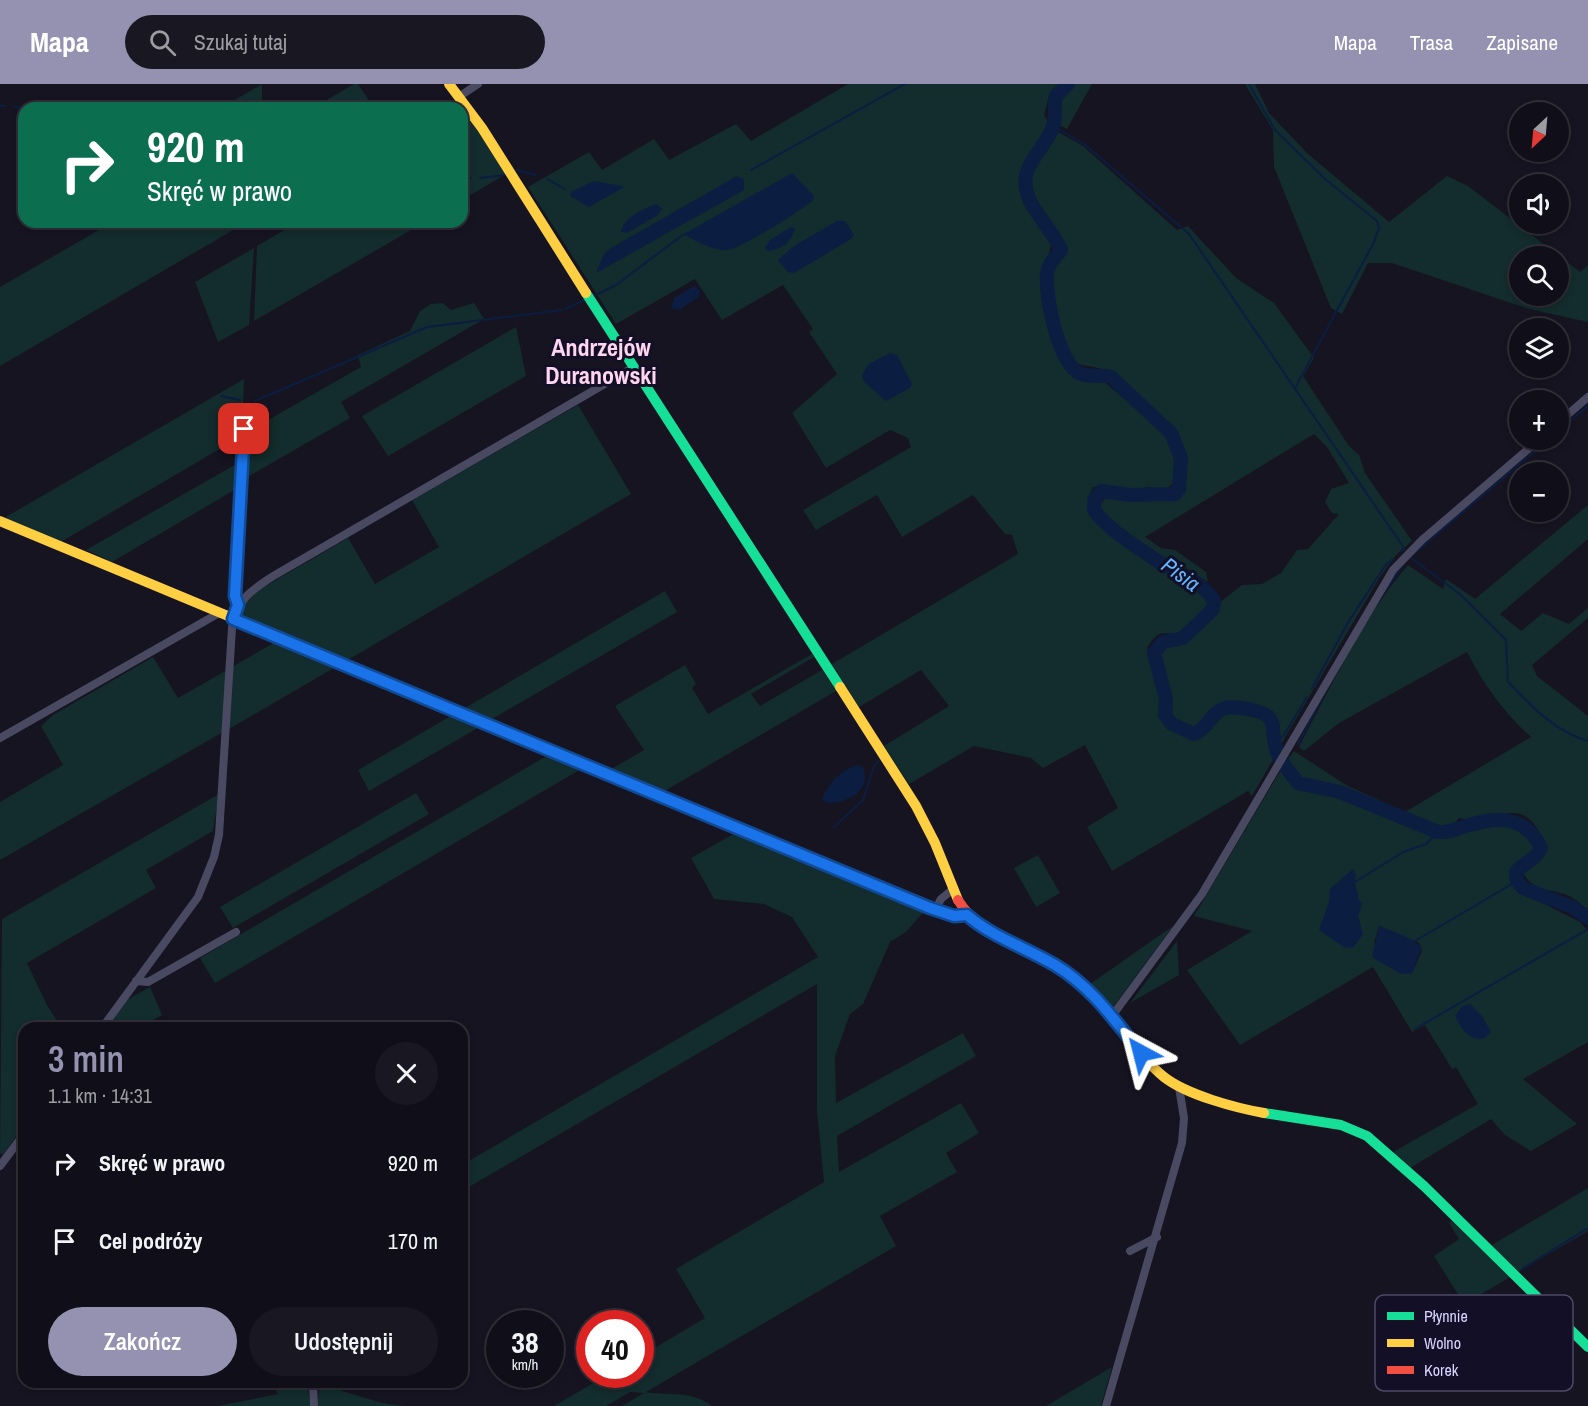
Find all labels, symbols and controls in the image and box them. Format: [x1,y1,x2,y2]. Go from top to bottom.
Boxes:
search box [125,15,545,69]
text: Mapa [30,23,89,61]
icon: search [146,26,179,59]
text: Szukaj tutaj [194,27,287,57]
text: Mapa [1334,28,1377,57]
text: Trasa [1410,28,1453,57]
text: Zapisane [1486,28,1558,57]
north arrow [1509,102,1569,162]
map controls [1509,102,1569,522]
text: 920 m [147,119,245,175]
icon: right [48,126,126,204]
text: Skręć w prawo [147,173,292,209]
button: sound [1509,174,1569,234]
button: search [1509,246,1569,306]
button: layers [1509,318,1569,378]
district label: Andrzejów Duranowski [545,331,657,391]
button: + [1509,390,1569,450]
pin [218,403,269,454]
icon: arrive [227,412,260,445]
button: − [1509,462,1569,522]
water label: Pisia [1156,550,1206,598]
position arrow [1109,1021,1173,1085]
text: 3 min [48,1035,124,1083]
button: close [375,1042,438,1105]
text: 1.1 km · 14:31 [48,1082,152,1109]
icon: right [48,1147,81,1180]
text: Skręć w prawo [99,1148,225,1178]
text: 920 m [388,1148,438,1178]
icon: arrive [48,1225,81,1258]
text: Cel podróży [99,1226,202,1256]
text: 170 m [388,1226,438,1256]
legend [1375,1295,1573,1391]
text: Płynnie [1424,1305,1468,1327]
button: Zakończ [48,1307,237,1376]
button: Udostępnij [249,1307,438,1376]
speed limit sign: 40 [576,1310,654,1388]
text: 38 [511,1322,539,1362]
text: Wolno [1424,1332,1461,1354]
text: km/h [512,1354,538,1375]
text: Korek [1424,1359,1459,1381]

